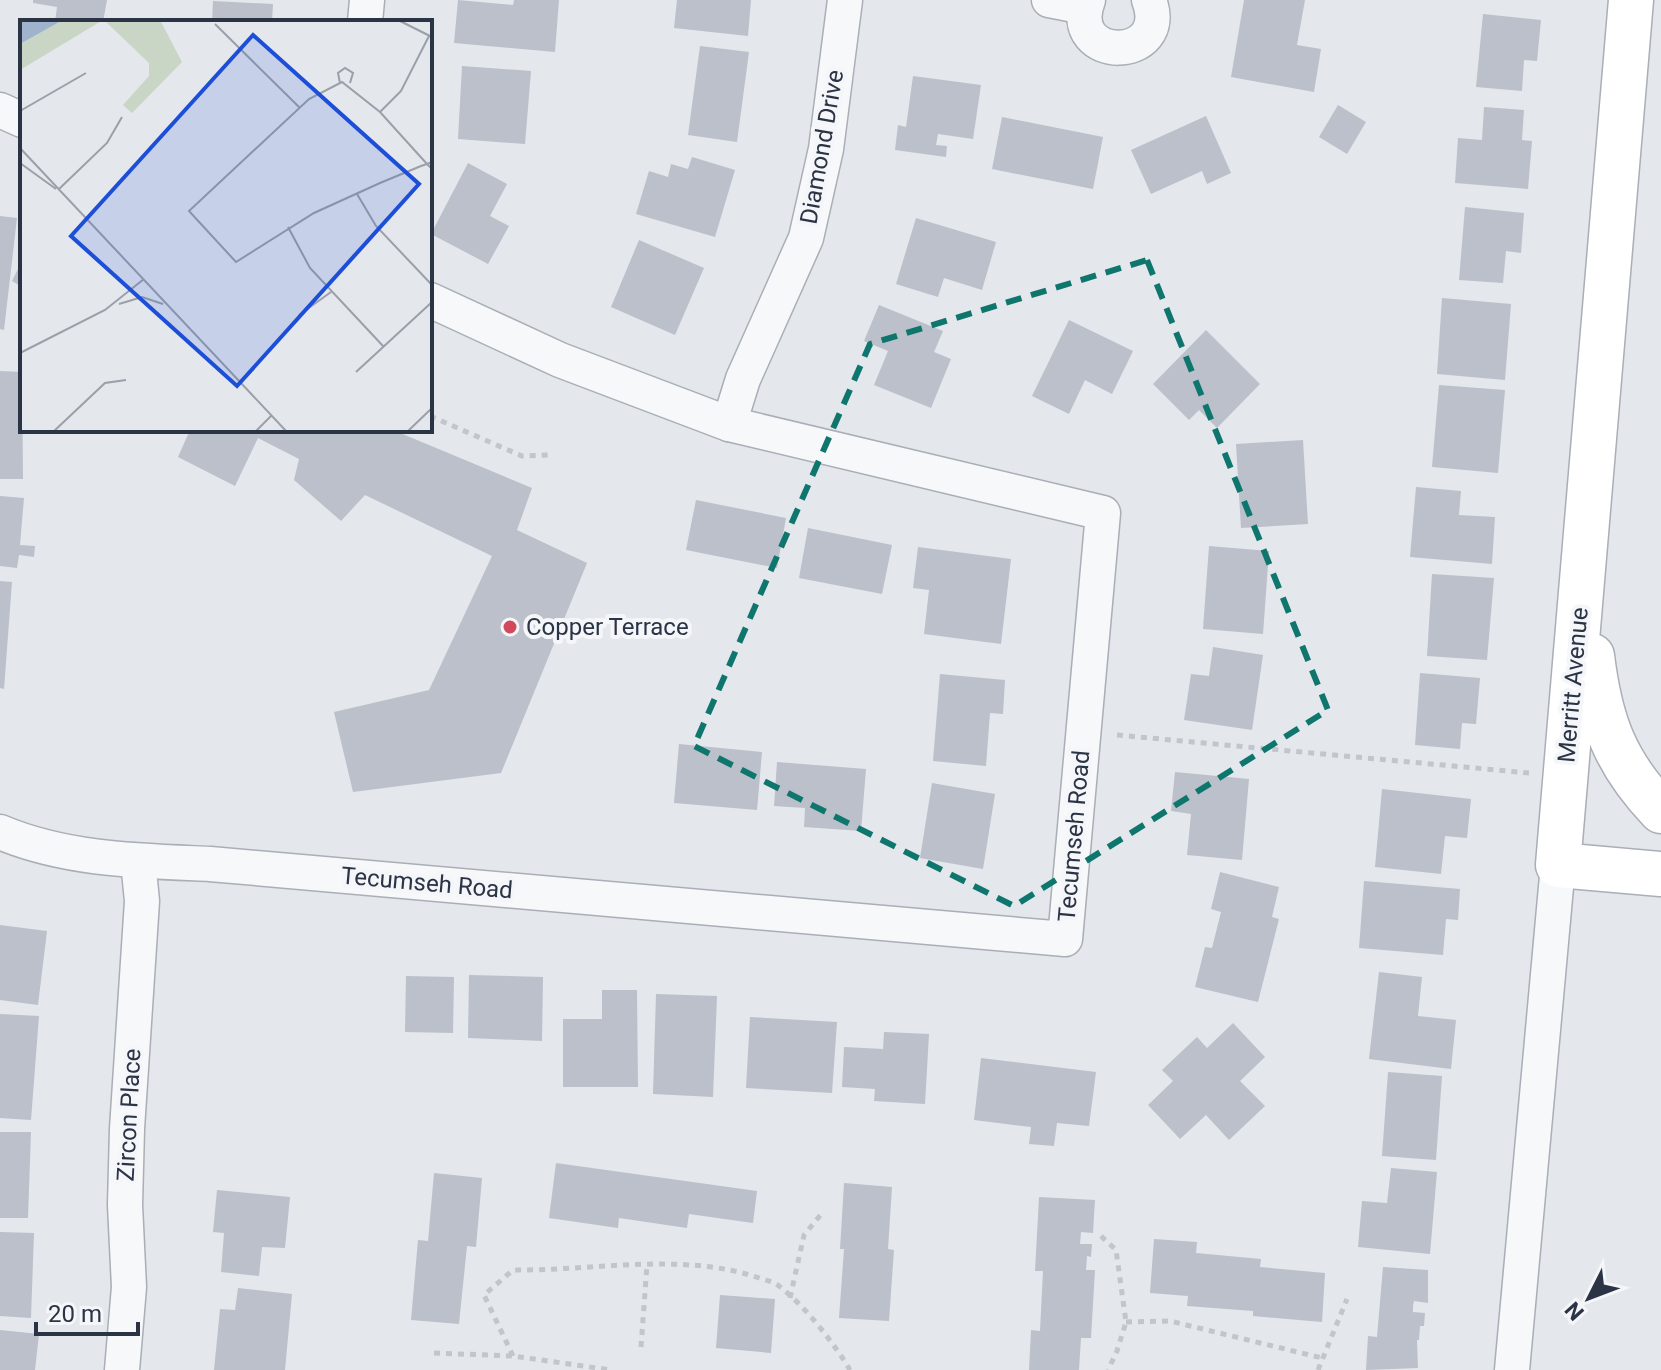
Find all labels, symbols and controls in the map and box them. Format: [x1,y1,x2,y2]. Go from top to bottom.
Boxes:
inset map [20,20,432,432]
street label: Diamond Drive [795,68,849,226]
street label: Merritt Avenue [1552,606,1594,764]
place label: Copper Terrace [526,613,689,641]
marker: Copper Terrace [501,618,519,636]
street label: Tecumseh Road [1053,749,1095,923]
street label: Tecumseh Road [340,862,514,904]
street label: Zircon Place [112,1048,146,1182]
north arrow [1549,1258,1629,1338]
scale bar [36,1286,138,1336]
text: N [1560,1297,1589,1325]
text: 20 m [48,1300,102,1328]

